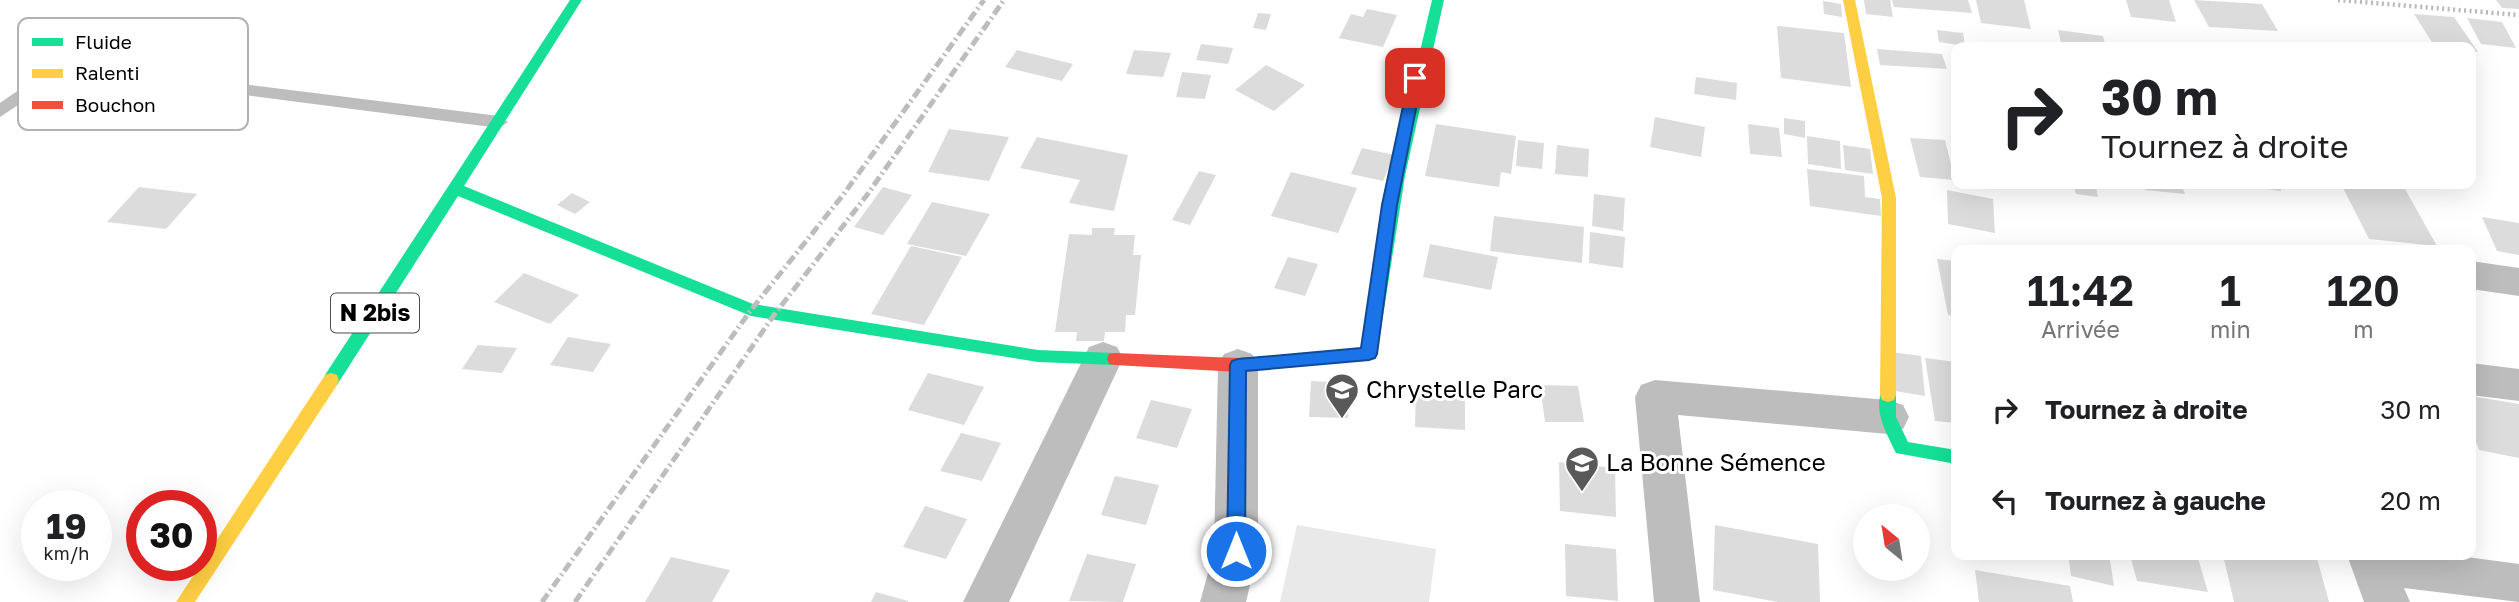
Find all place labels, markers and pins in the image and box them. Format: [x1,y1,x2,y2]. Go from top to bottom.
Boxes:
pin [1385,48,1445,108]
school or university icon: Chrystelle Parc [1323,371,1361,420]
place label: Chrystelle Parc [1366,374,1543,403]
school or university icon: La Bonne Sémence [1563,444,1601,493]
place label: La Bonne Sémence [1606,447,1826,476]

